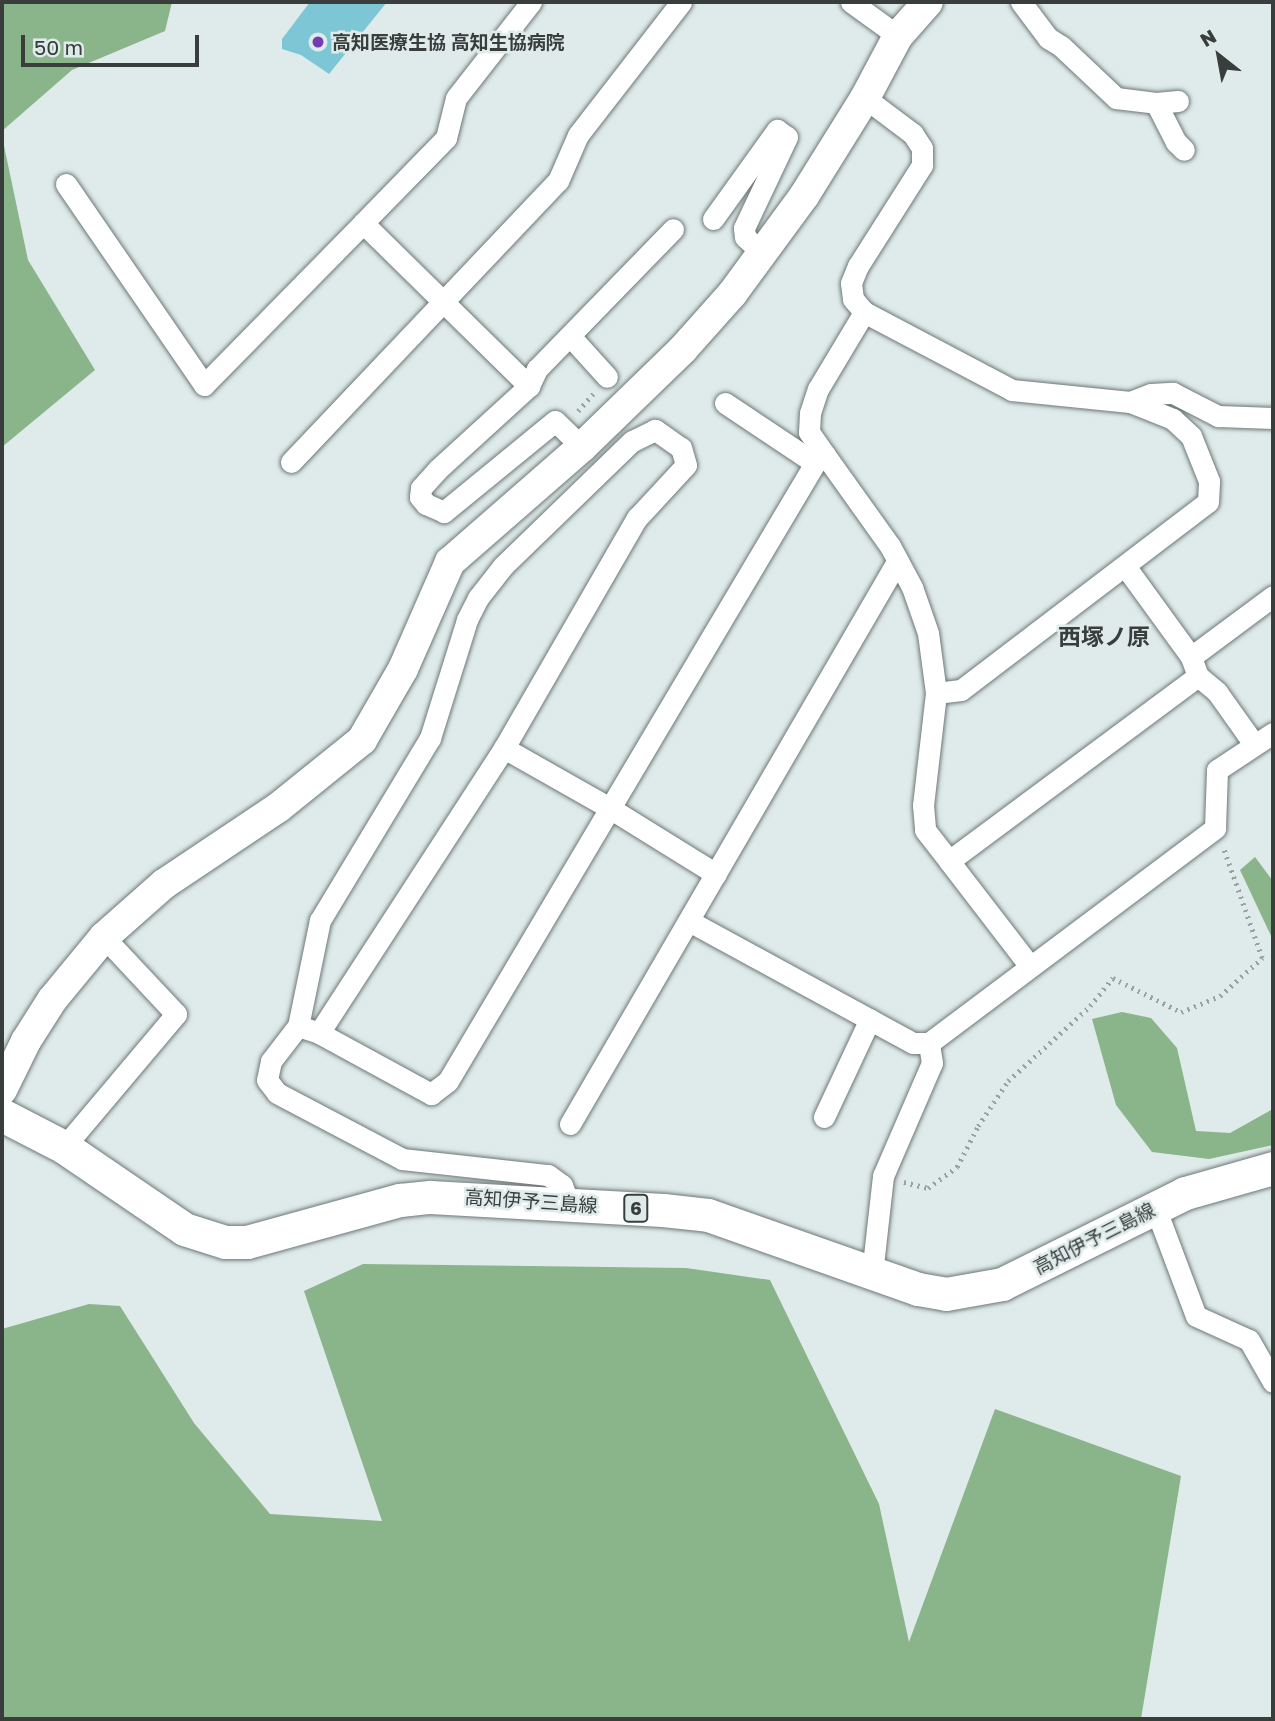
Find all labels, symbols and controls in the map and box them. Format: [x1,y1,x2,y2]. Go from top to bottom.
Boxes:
scale bar [24,21,203,65]
north arrow [1184,21,1254,91]
text: N [1196,24,1220,51]
place label: 高知医療生協 高知生協病院 [332,31,565,53]
text: 50 m [34,34,83,60]
marker: 高知医療生協 高知生協病院 [310,34,326,50]
district label: 西塚ノ原 [1058,622,1150,650]
street label: 高知伊予三島線 [464,1185,598,1217]
road number: 6 [622,1194,650,1223]
street label: 高知伊予三島線 [1030,1198,1158,1278]

